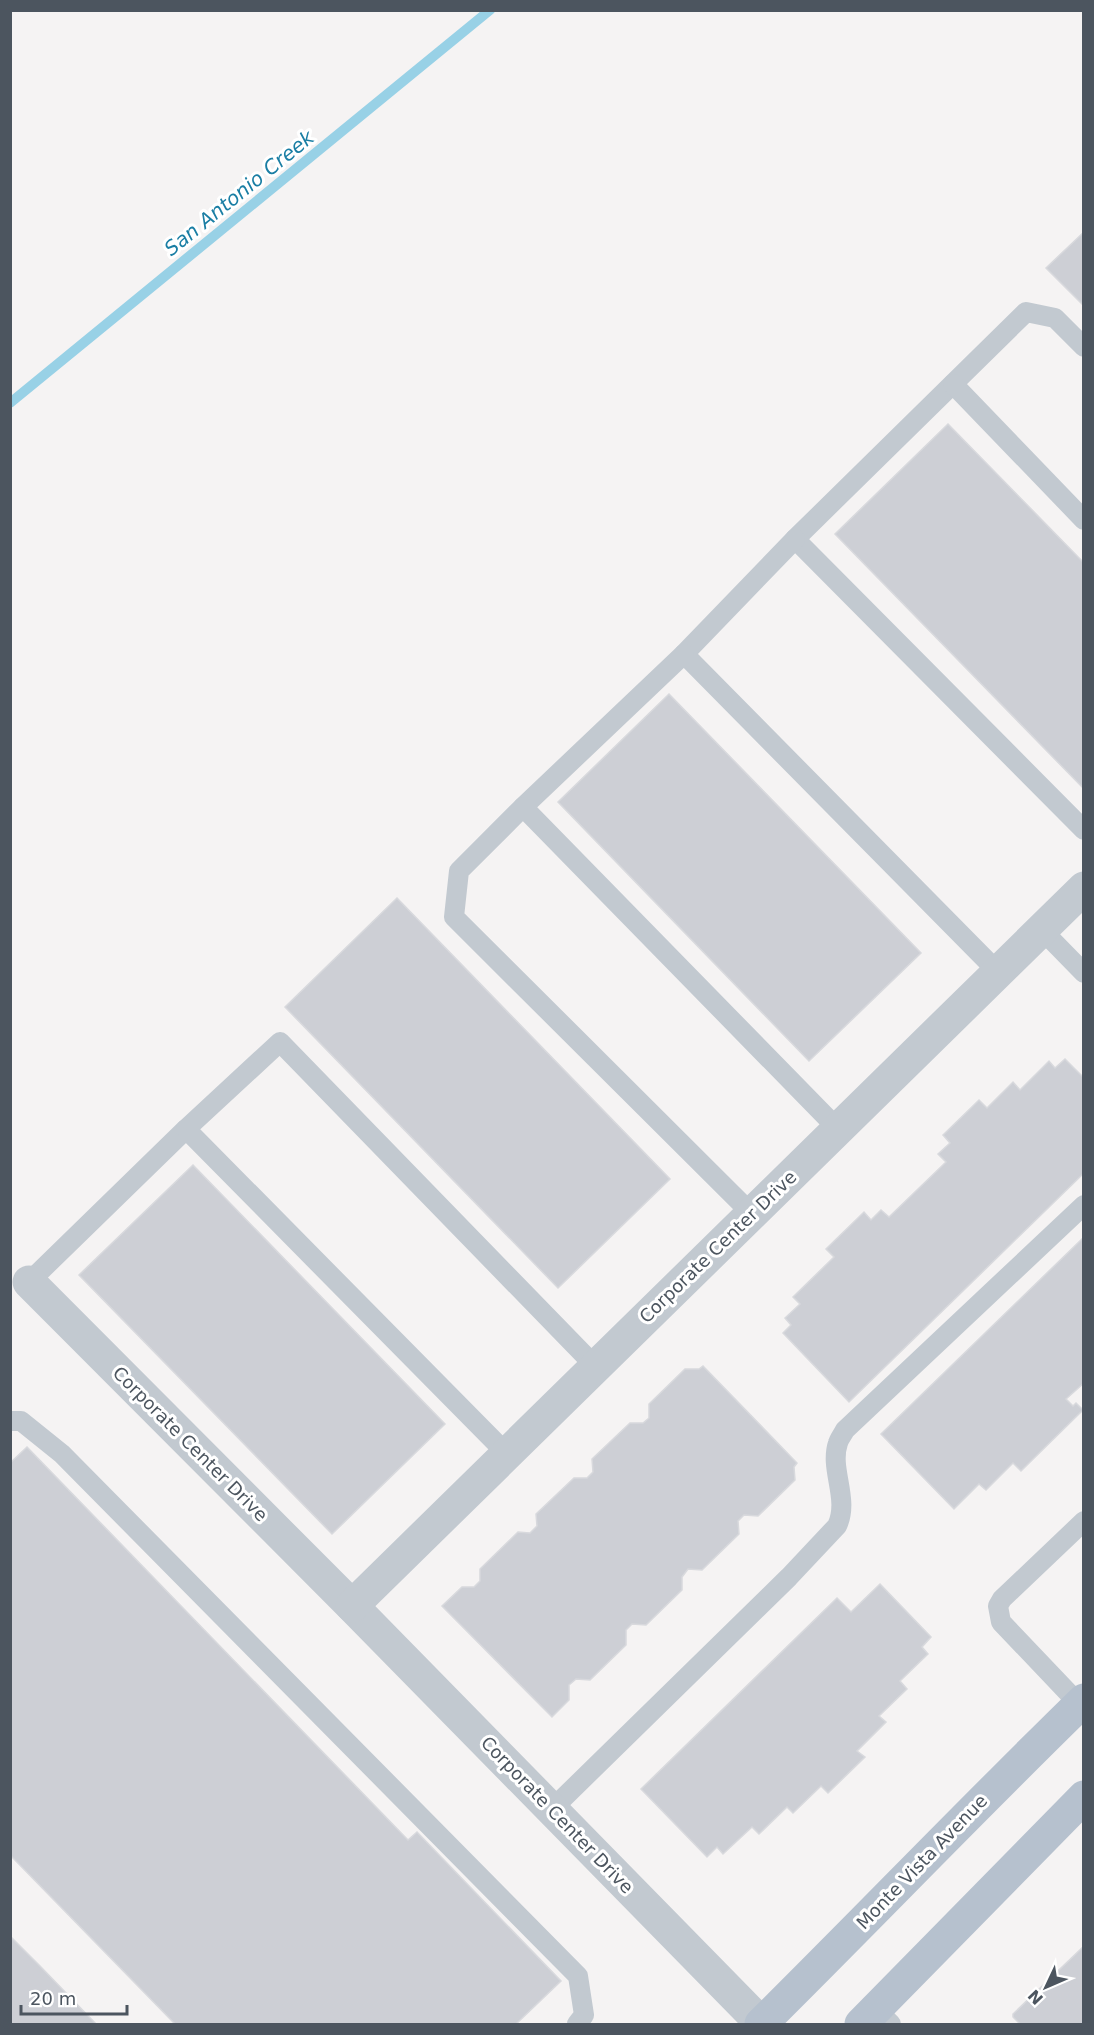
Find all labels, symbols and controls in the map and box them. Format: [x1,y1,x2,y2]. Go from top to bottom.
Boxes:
water label: San Antonio Creek [159,124,320,261]
street label: Corporate Center Drive [635,1166,800,1327]
street label: Corporate Center Drive [109,1362,272,1525]
street label: Corporate Center Drive [477,1732,638,1897]
street label: Monte Vista Avenue [852,1790,991,1933]
north arrow [1016,1957,1076,2017]
scale bar [21,1978,128,2016]
text: N [1024,1986,1047,2008]
text: 20 m [30,1988,76,2009]

